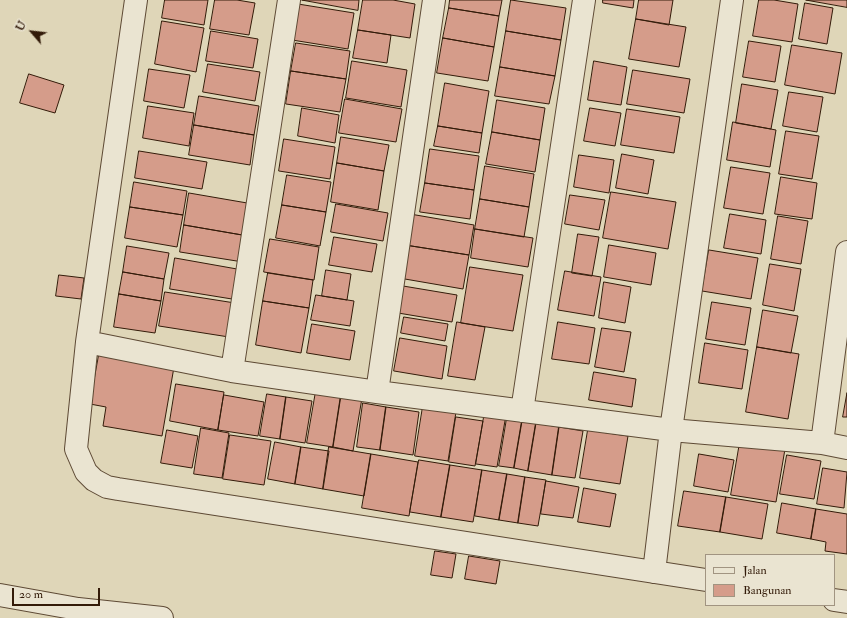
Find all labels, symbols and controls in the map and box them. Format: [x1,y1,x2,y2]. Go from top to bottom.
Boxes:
north arrow [12,12,52,52]
text: U [13,19,29,33]
legend [705,554,835,606]
text: Jalan [743,563,767,578]
scale bar [14,580,102,606]
text: Bangunan [743,583,792,598]
text: 20 m [19,587,43,602]

